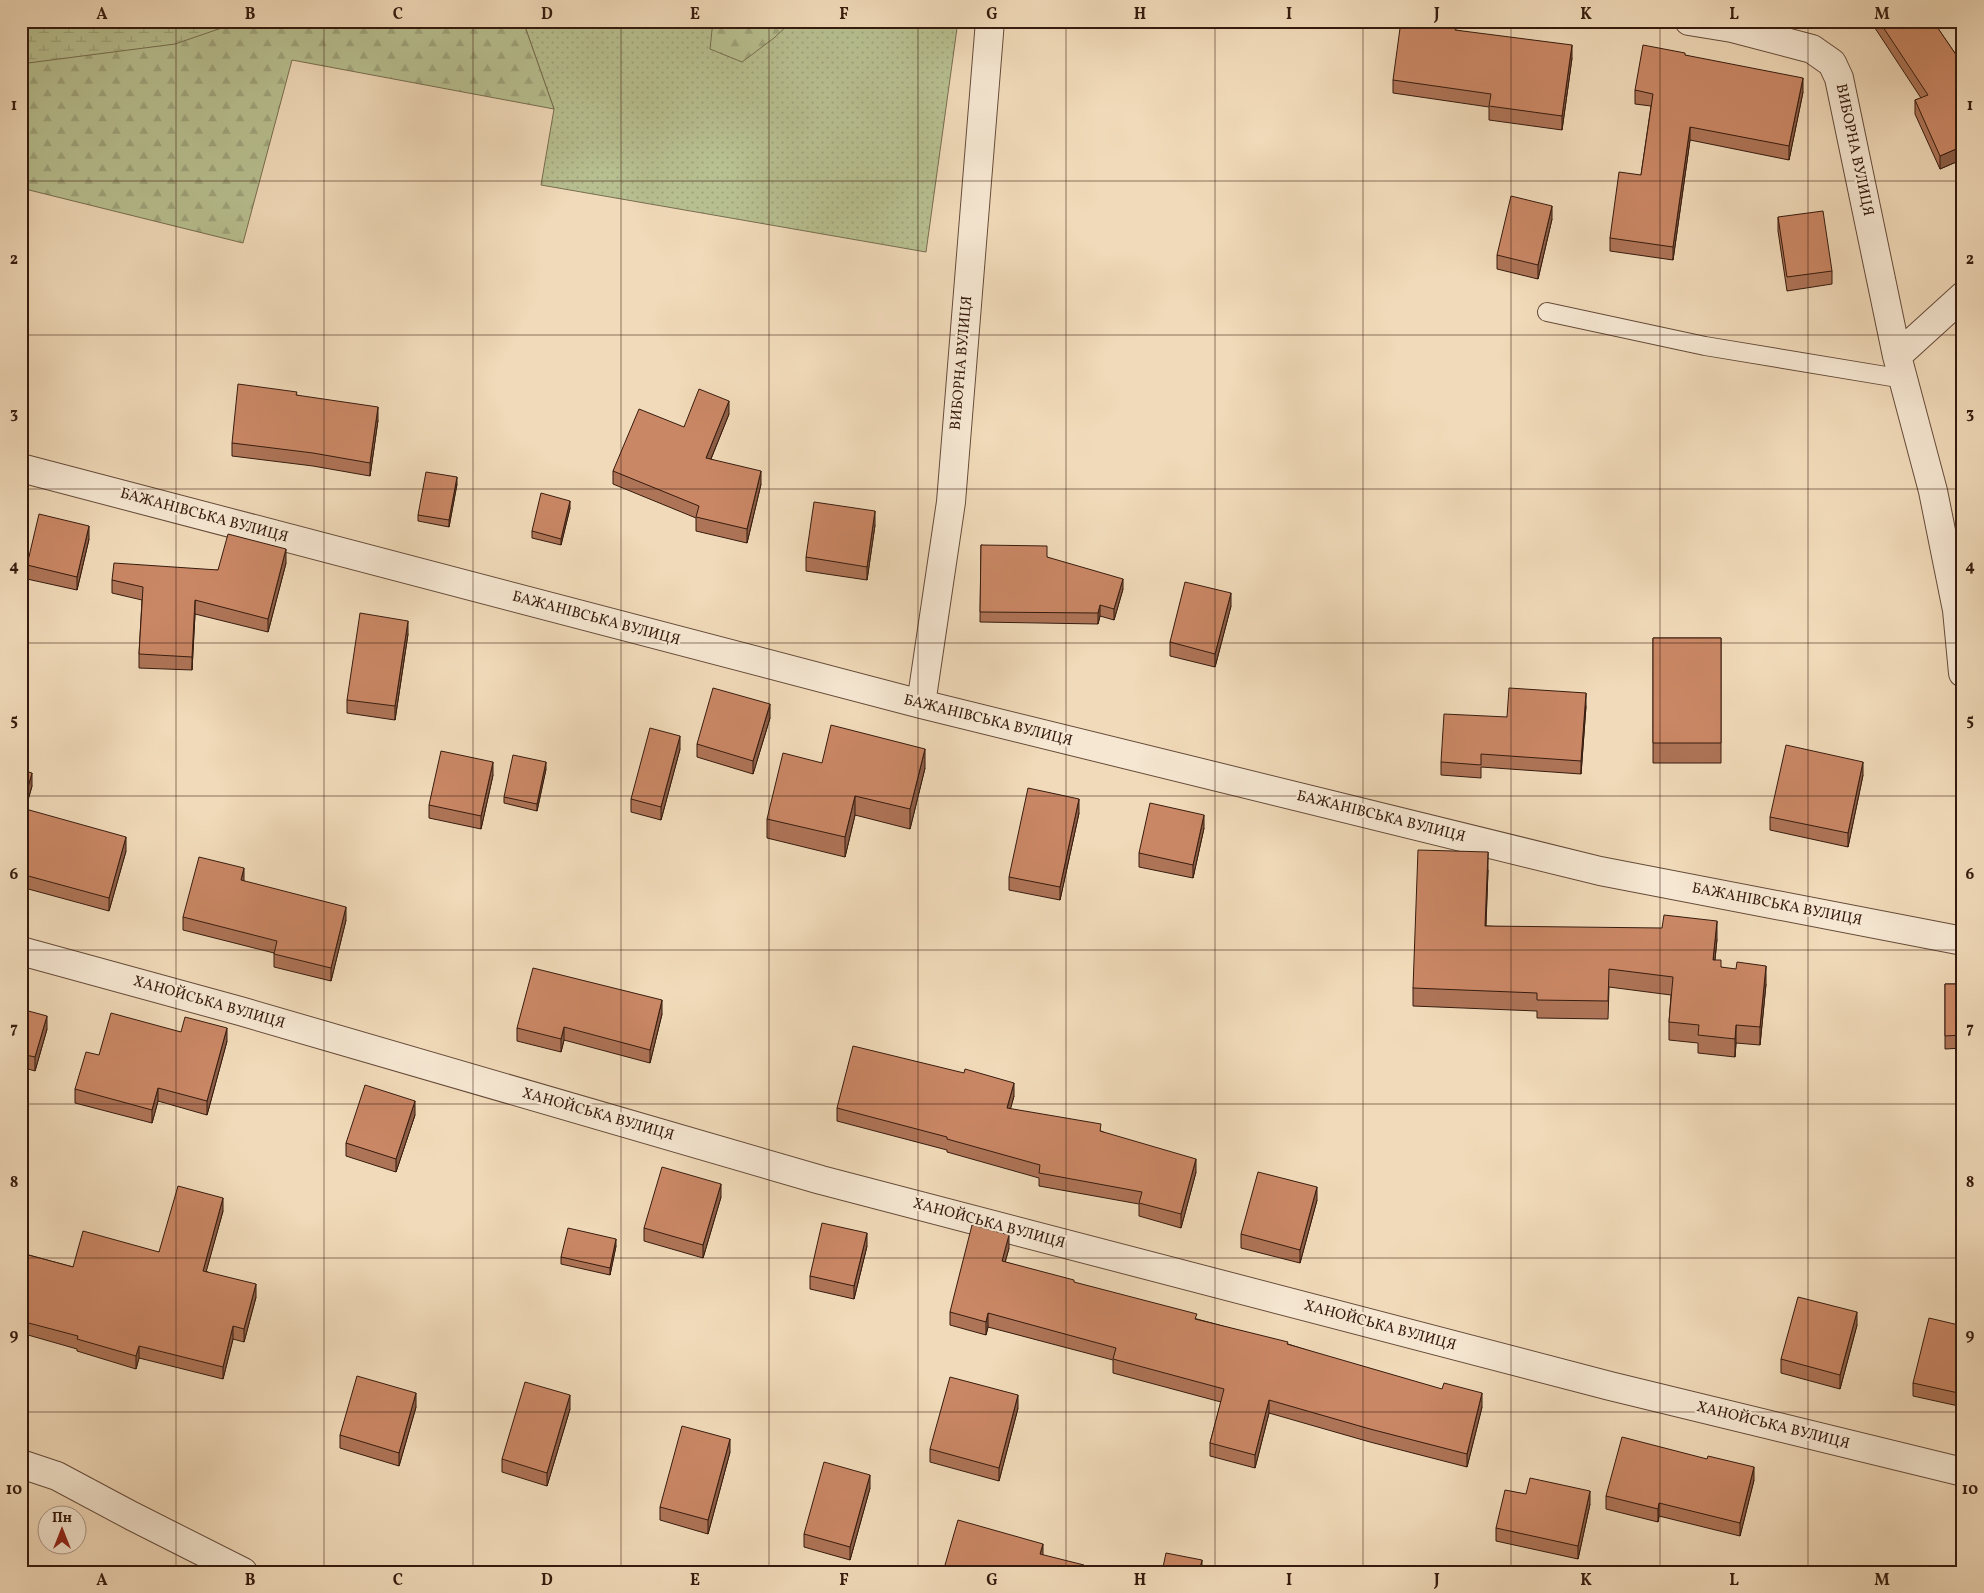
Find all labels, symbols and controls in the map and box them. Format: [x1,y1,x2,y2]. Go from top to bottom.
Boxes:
text: A [96,4,108,26]
text: B [245,4,256,26]
text: C [393,4,403,26]
text: D [541,4,553,26]
text: E [690,4,700,26]
text: F [839,4,849,26]
text: G [986,4,998,26]
text: H [1134,4,1146,26]
text: I [1286,4,1292,26]
text: J [1433,4,1440,26]
text: K [1580,4,1592,26]
text: L [1729,4,1739,26]
text: M [1874,4,1890,26]
street label: ВИБОРНА ВУЛИЦЯ [1830,82,1878,218]
text: 1 [11,95,17,117]
text: 1 [1967,95,1973,117]
text: 2 [10,249,18,271]
text: 2 [1966,249,1974,271]
street label: ВИБОРНА ВУЛИЦЯ [946,295,978,431]
text: 3 [10,403,18,425]
text: 3 [1966,403,1974,425]
street label: БАЖАНІВСЬКА ВУЛИЦЯ [118,483,290,549]
text: 4 [9,556,19,578]
text: 4 [1965,556,1975,578]
street label: БАЖАНІВСЬКА ВУЛИЦЯ [510,586,682,652]
street label: БАЖАНІВСЬКА ВУЛИЦЯ [901,690,1075,752]
text: 5 [10,710,18,732]
text: 5 [1966,710,1974,732]
street label: БАЖАНІВСЬКА ВУЛИЦЯ [1294,786,1468,848]
text: 6 [10,864,19,886]
text: 6 [1966,864,1975,886]
street label: БАЖАНІВСЬКА ВУЛИЦЯ [1690,878,1864,932]
street label: ХАНОЙСЬКА ВУЛИЦЯ [131,971,287,1035]
text: 7 [10,1018,18,1040]
text: 7 [1966,1018,1974,1040]
street label: ХАНОЙСЬКА ВУЛИЦЯ [520,1083,676,1147]
text: 8 [10,1172,18,1194]
text: 8 [1966,1172,1974,1194]
street label: ХАНОЙСЬКА ВУЛИЦЯ [910,1194,1068,1254]
street label: ХАНОЙСЬКА ВУЛИЦЯ [1301,1296,1459,1356]
text: 9 [10,1325,19,1347]
text: 9 [1966,1325,1975,1347]
street label: ХАНОЙСЬКА ВУЛИЦЯ [1694,1397,1852,1455]
text: 10 [6,1479,22,1501]
text: 10 [1962,1479,1978,1501]
north arrow [38,1506,88,1556]
text: Пн [52,1509,72,1528]
text: A [96,1570,108,1592]
text: B [245,1570,256,1592]
text: C [393,1570,403,1592]
text: D [541,1570,553,1592]
text: E [690,1570,700,1592]
text: F [839,1570,849,1592]
text: G [986,1570,998,1592]
text: H [1134,1570,1146,1592]
text: I [1286,1570,1292,1592]
text: J [1433,1570,1440,1592]
text: K [1580,1570,1592,1592]
text: L [1729,1570,1739,1592]
text: M [1874,1570,1890,1592]

